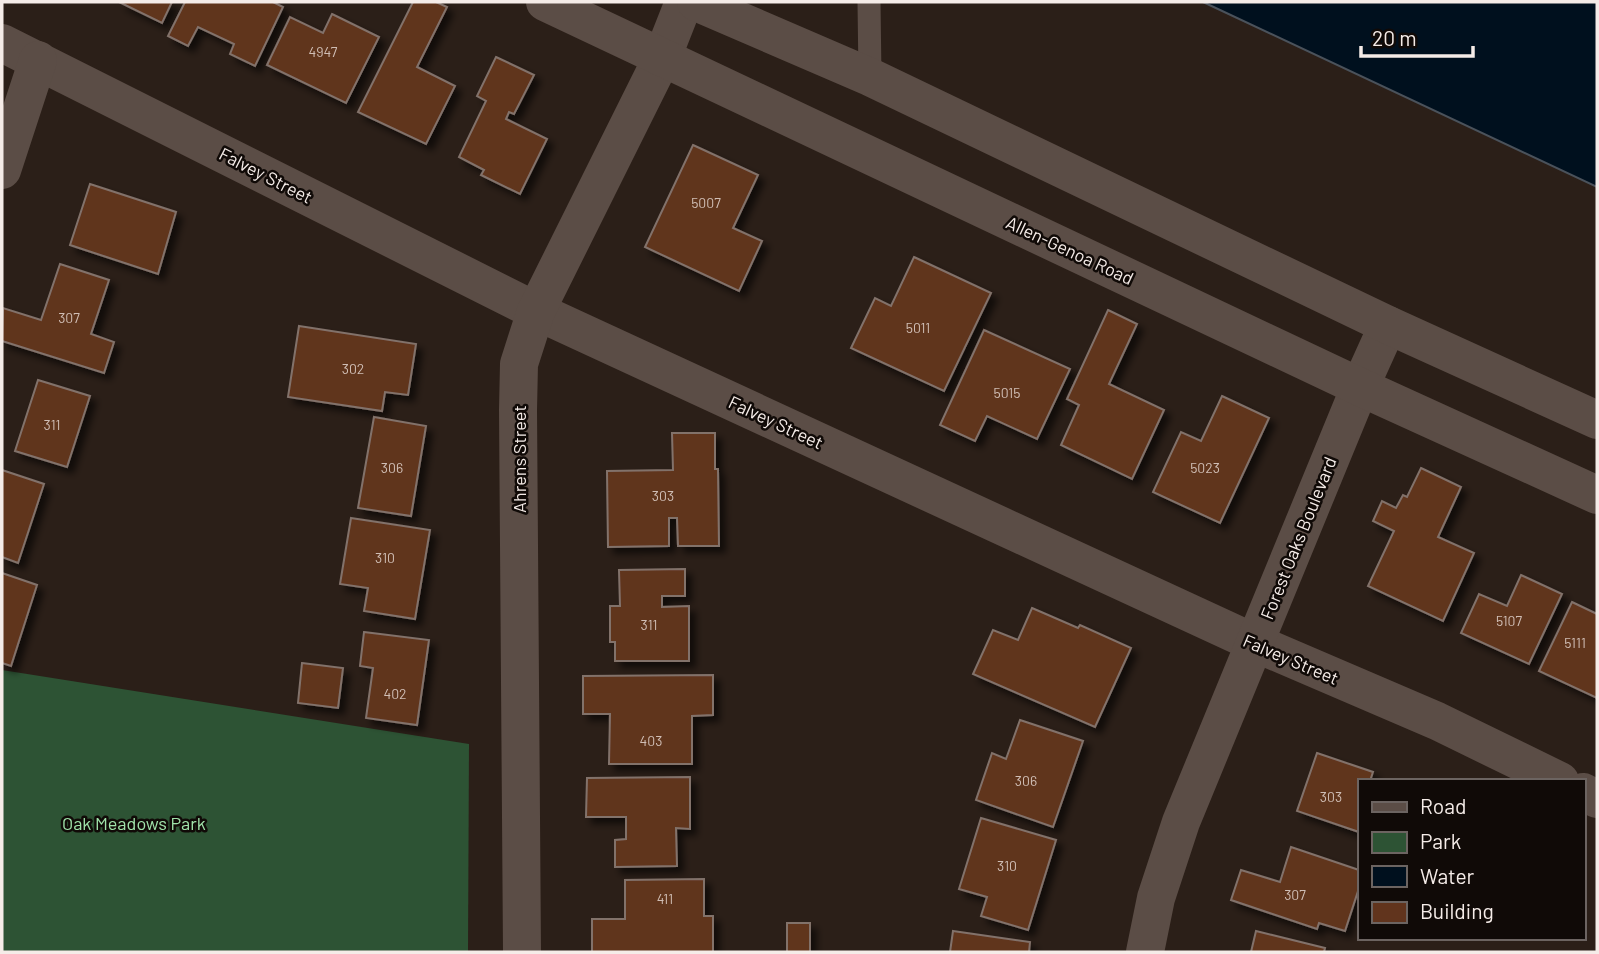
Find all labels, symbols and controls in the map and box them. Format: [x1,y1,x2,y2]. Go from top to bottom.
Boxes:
scale bar [1361,14,1473,58]
text: 20 m [1372,25,1417,50]
house number: 4947 [309,43,338,60]
street label: Falvey Street [216,142,316,208]
house number: 5007 [691,194,721,211]
street label: Allen-Genoa Road [1003,211,1137,289]
house number: 307 [58,309,80,326]
house number: 5011 [906,319,930,336]
house number: 302 [342,360,364,377]
house number: 5015 [994,384,1020,401]
street label: Falvey Street [725,391,827,453]
street label: Ahrens Street [508,405,530,513]
house number: 311 [44,416,60,433]
street label: Forest Oaks Boulevard [1255,453,1341,623]
house number: 306 [381,459,403,476]
house number: 5023 [1190,459,1220,476]
house number: 303 [652,487,674,504]
house number: 310 [375,549,395,566]
house number: 5107 [1496,612,1522,629]
house number: 311 [641,616,657,633]
street label: Falvey Street [1240,629,1342,689]
house number: 5111 [1564,634,1586,651]
house number: 402 [383,685,407,702]
house number: 403 [640,732,662,749]
house number: 306 [1015,772,1037,789]
legend [1358,779,1585,940]
house number: 303 [1320,788,1342,805]
text: Road [1420,793,1466,818]
park label: Oak Meadows Park [62,812,206,834]
text: Park [1420,828,1461,853]
house number: 310 [997,857,1017,874]
text: Water [1420,863,1475,888]
house number: 307 [1284,886,1306,903]
house number: 411 [657,890,673,907]
text: Building [1420,898,1494,923]

